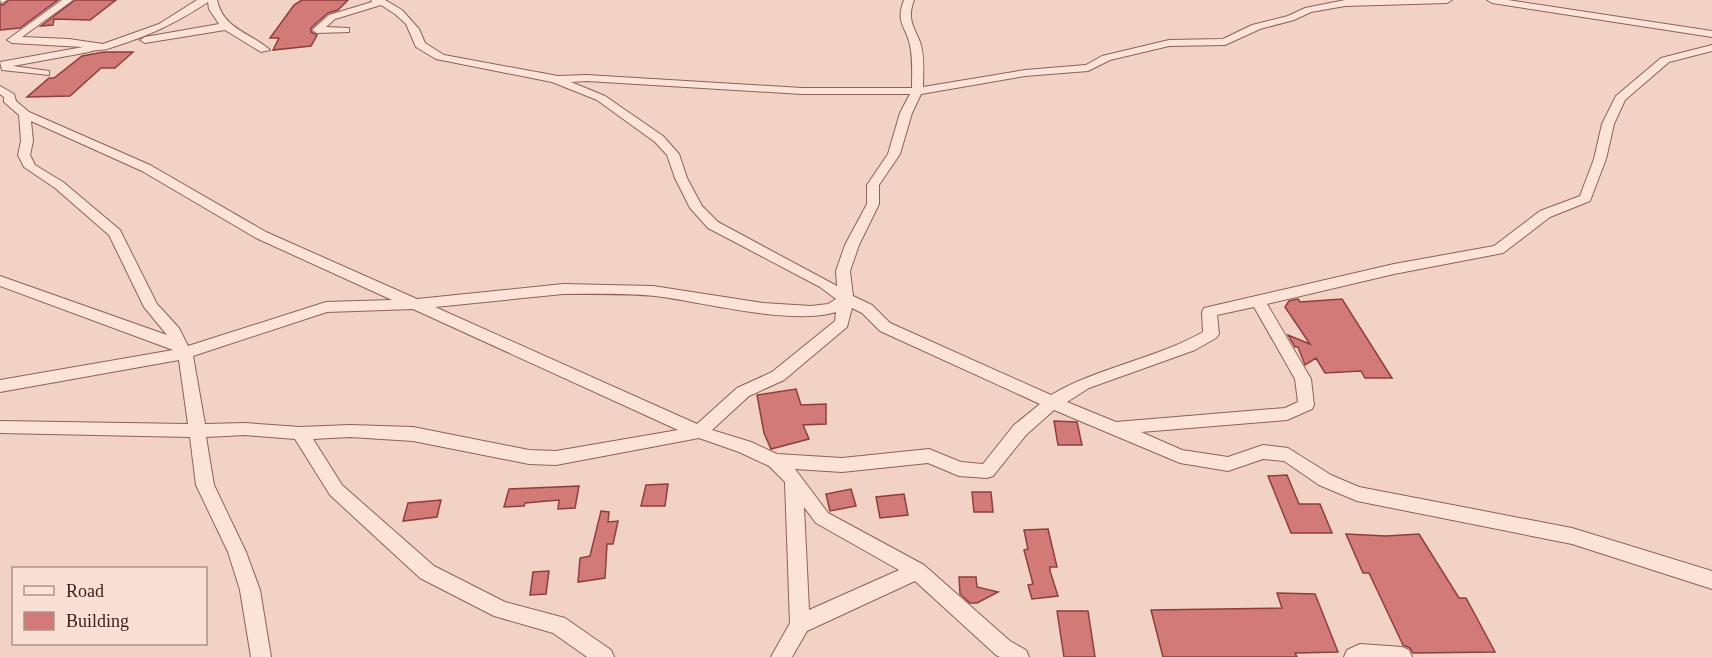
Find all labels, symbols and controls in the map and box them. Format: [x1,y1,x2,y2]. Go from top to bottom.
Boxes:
legend [12,567,207,645]
text: Road [66,581,104,601]
text: Building [66,611,129,631]

